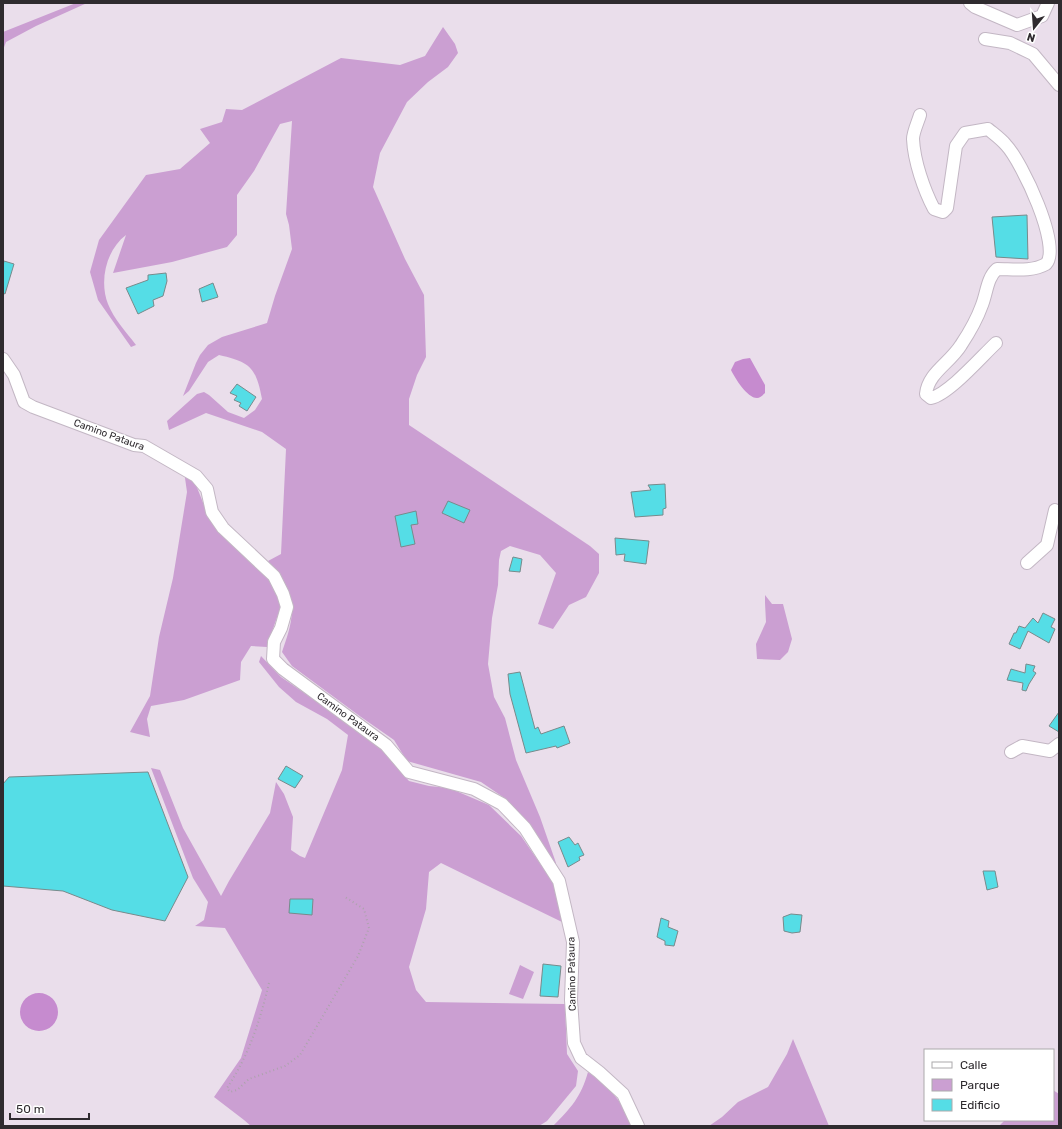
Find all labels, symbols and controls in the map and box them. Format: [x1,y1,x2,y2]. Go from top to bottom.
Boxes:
north arrow [1014,8,1054,48]
text: N [1025,30,1037,44]
street label: Camino Pataura [72,417,146,453]
street label: Camino Pataura [314,690,382,744]
street label: Camino Pataura [565,937,579,1011]
legend [924,1049,1054,1121]
text: Calle [960,1058,987,1072]
text: Parque [960,1078,1000,1092]
scale bar [10,1095,89,1121]
text: Edificio [960,1098,1000,1112]
text: 50 m [16,1102,44,1116]

